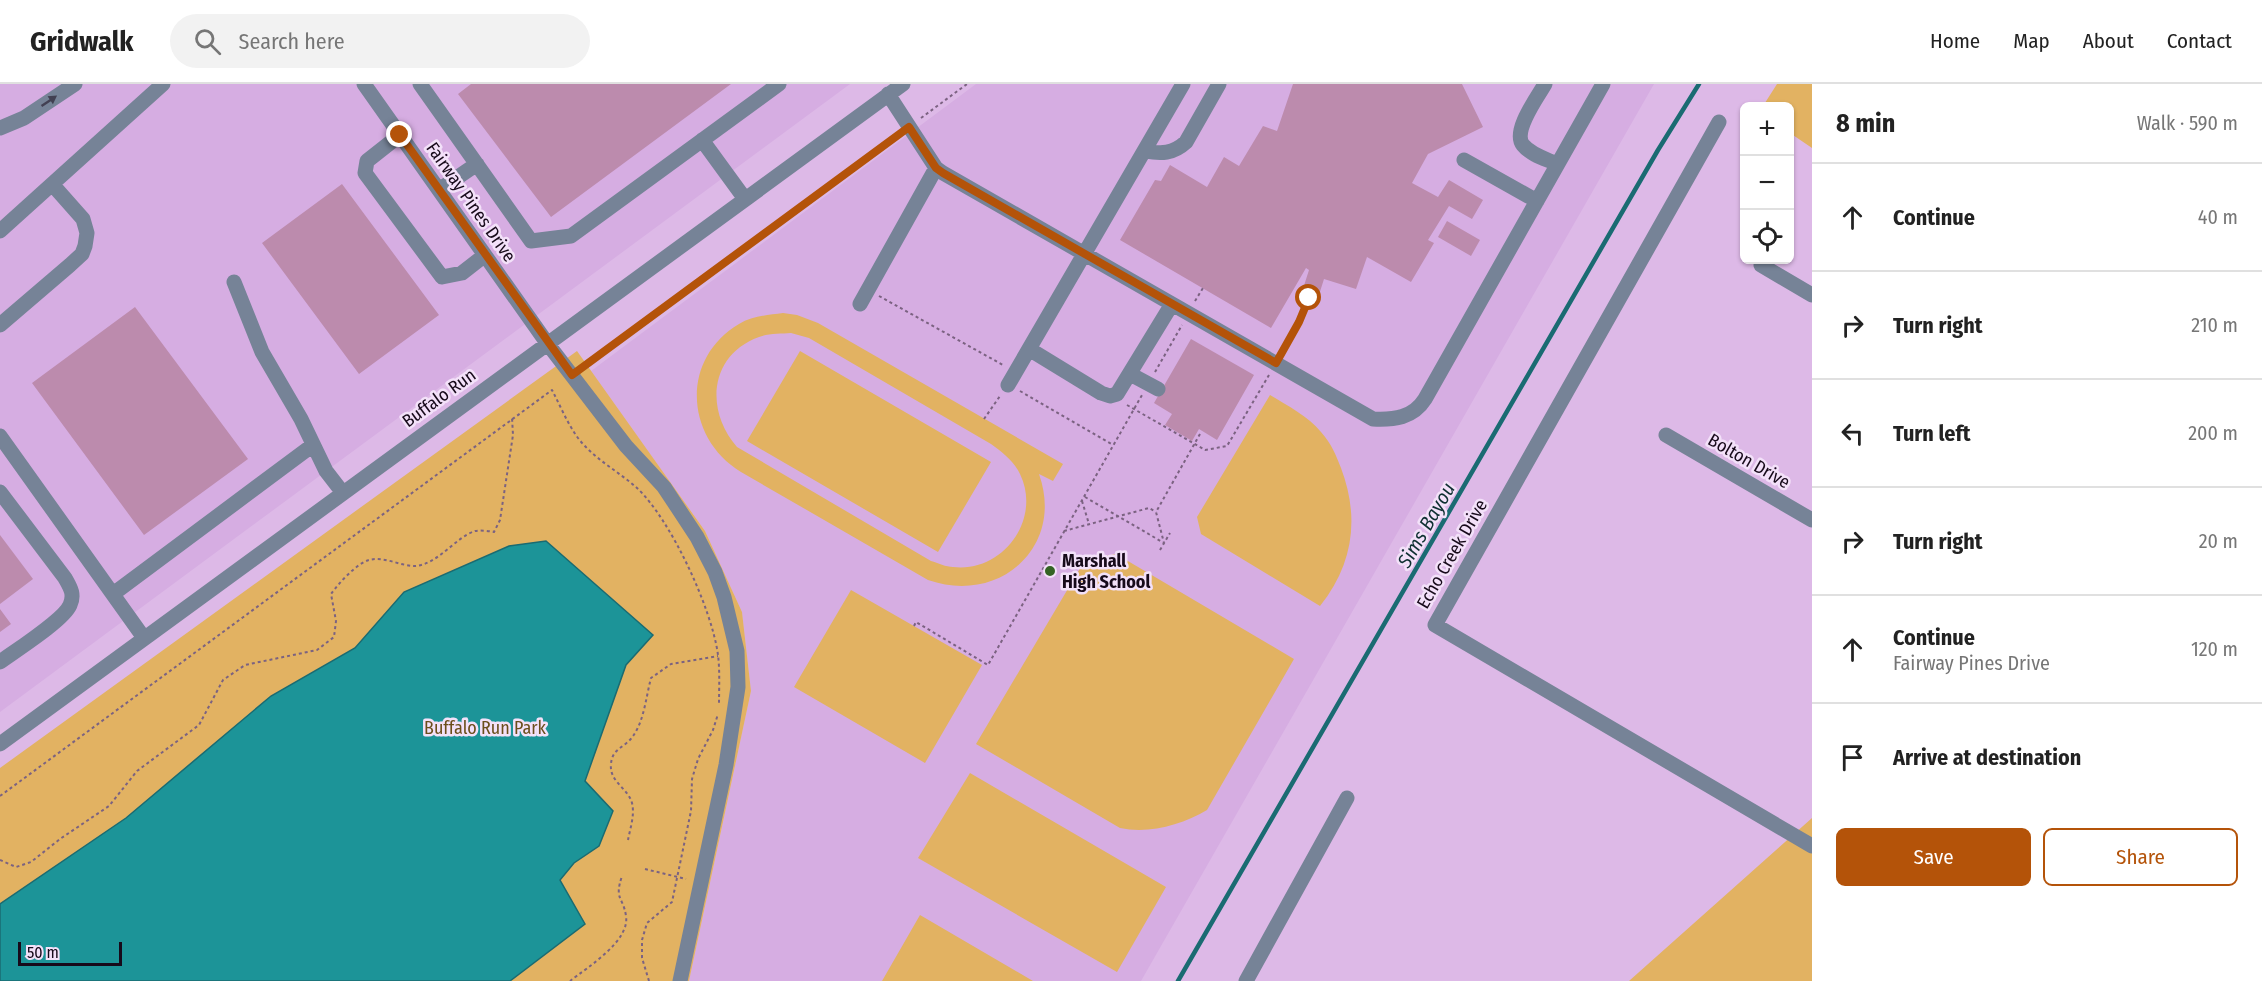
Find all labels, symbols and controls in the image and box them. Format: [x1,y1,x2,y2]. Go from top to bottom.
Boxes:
search box [170,14,590,68]
text: Gridwalk [30,25,134,58]
icon: search [191,25,224,58]
text: Search here [239,28,345,55]
text: Home [1930,28,1980,54]
text: Map [2013,28,2050,54]
text: About [2083,28,2134,54]
text: Contact [2167,28,2232,54]
one-way arrow [41,95,57,107]
map controls [1740,102,1794,264]
button: + [1740,102,1794,156]
text: 8 min [1836,108,1895,139]
text: Walk · 590 m [2137,111,2238,135]
route end [386,121,412,147]
street label: Fairway Pines Drive [422,138,521,266]
button: − [1740,156,1794,210]
icon: ahead [1836,201,1869,234]
text: Continue [1893,204,1975,231]
text: 40 m [2198,205,2238,229]
button: locate [1740,210,1794,264]
route start [1295,284,1321,310]
icon: right [1836,309,1869,342]
text: Turn right [1893,312,1982,339]
text: 210 m [2191,313,2238,337]
street label: Buffalo Run [398,364,480,432]
icon: left [1836,417,1869,450]
text: Turn left [1893,420,1971,447]
text: 200 m [2188,421,2238,445]
street label: Bolton Drive [1704,429,1794,493]
water label: Sims Bayou [1392,478,1460,573]
street label: Echo Creek Drive [1412,496,1492,612]
icon: right [1836,525,1869,558]
text: Turn right [1893,528,1982,555]
text: 20 m [2199,529,2238,553]
place label: Marshall High School [1062,550,1150,593]
marker: Marshall High School [1043,564,1057,578]
text: Continue [1893,624,1975,651]
icon: ahead [1836,633,1869,666]
text: 120 m [2191,637,2238,661]
text: Fairway Pines Drive [1893,651,2050,675]
park label: Buffalo Run Park [424,717,547,739]
icon: arrive [1836,741,1869,774]
text: Arrive at destination [1893,744,2081,771]
button: Save [1836,828,2031,886]
button: Share [2043,828,2238,886]
scale bar [18,939,122,966]
text: 50 m [27,943,59,962]

